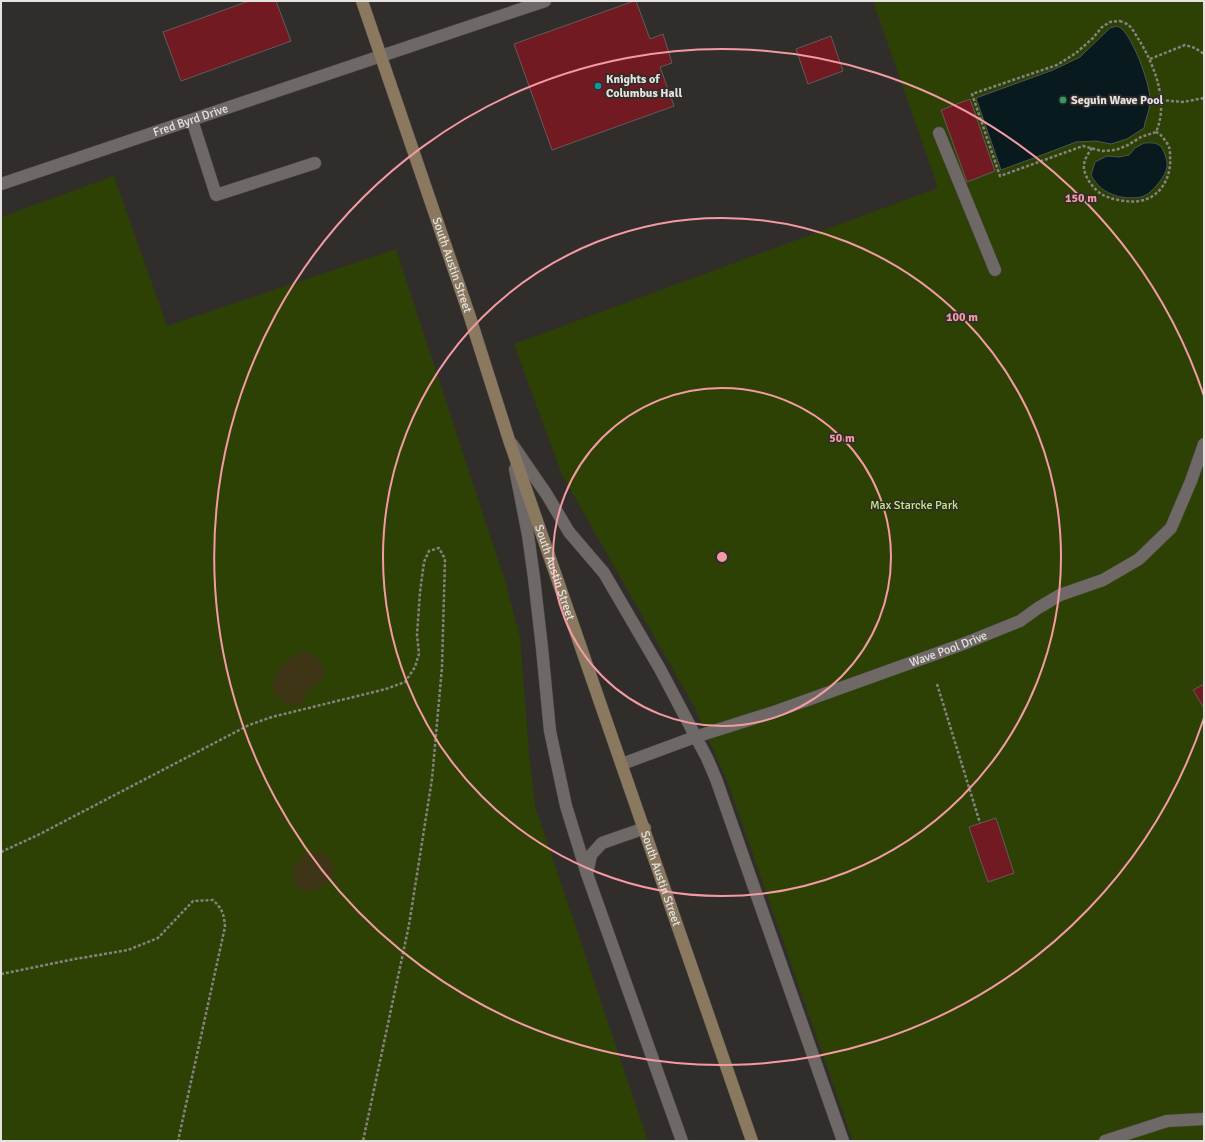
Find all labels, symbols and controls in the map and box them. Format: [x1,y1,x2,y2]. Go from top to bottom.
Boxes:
place label: Knights of Columbus Hall [606,72,682,101]
marker: Knights of Columbus Hall [593,81,603,91]
place label: Seguin Wave Pool [1071,93,1163,108]
marker: Seguin Wave Pool [1058,95,1068,105]
street label: Fred Byrd Drive [151,101,230,140]
text: 150 m [1065,191,1097,206]
street label: South Austin Street [429,215,475,315]
text: 100 m [946,310,978,325]
text: 50 m [829,431,855,446]
park label: Max Starcke Park [870,498,958,513]
street label: South Austin Street [531,523,578,622]
centre of rings [715,550,729,564]
street label: Wave Pool Drive [908,628,989,671]
street label: South Austin Street [637,829,684,928]

